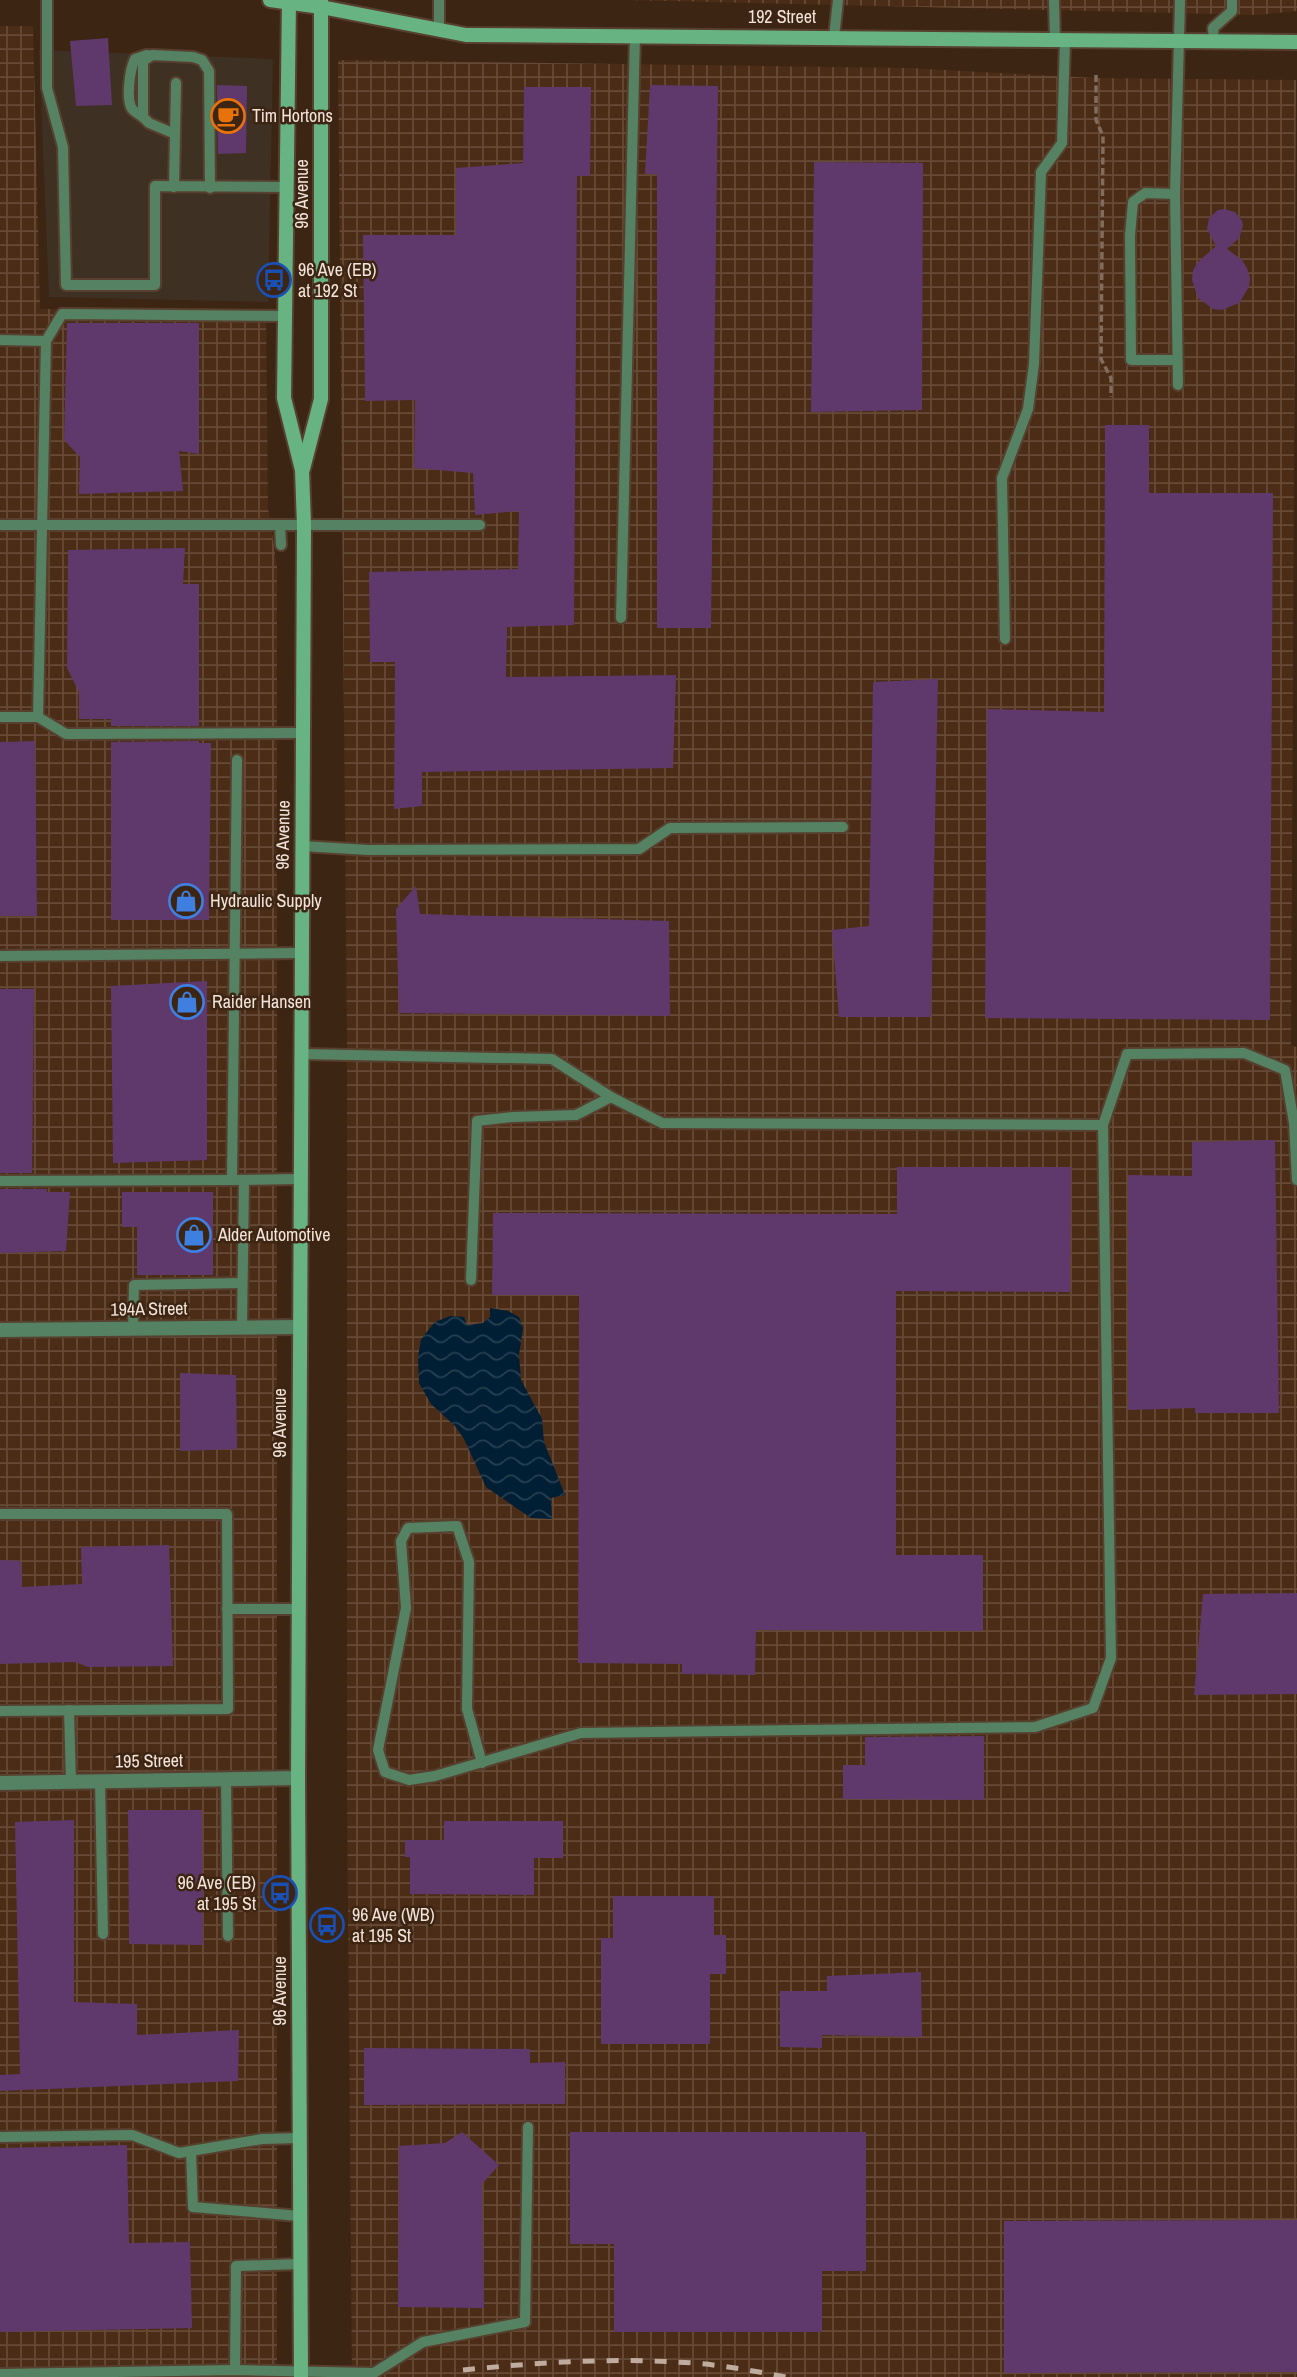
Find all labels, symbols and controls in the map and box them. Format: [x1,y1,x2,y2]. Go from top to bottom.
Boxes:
street label: 192 Street [748,4,816,29]
cafe icon: Tim Hortons [209,97,247,135]
place label: Tim Hortons [252,103,333,128]
street label: 96 Avenue [289,159,314,229]
place label: 96 Ave (EB) at 192 St [298,257,377,303]
bus stop icon: 96 Ave (EB) at 192 St [255,261,293,299]
street label: 96 Avenue [269,800,296,870]
shop icon: Hydraulic Supply [167,882,205,920]
place label: Hydraulic Supply [210,888,322,913]
shop icon: Raider Hansen [168,983,206,1021]
place label: Raider Hansen [212,989,311,1014]
shop icon: Alder Automotive [175,1216,213,1254]
place label: Alder Automotive [217,1222,330,1247]
street label: 194A Street [110,1295,188,1322]
street label: 96 Avenue [267,1388,292,1458]
street label: 195 Street [115,1747,183,1774]
place label: 96 Ave (EB) at 195 St [177,1870,256,1916]
bus stop icon: 96 Ave (EB) at 195 St [261,1874,299,1912]
place label: 96 Ave (WB) at 195 St [352,1902,435,1948]
bus stop icon: 96 Ave (WB) at 195 St [308,1906,346,1944]
street label: 96 Avenue [267,1956,292,2026]

